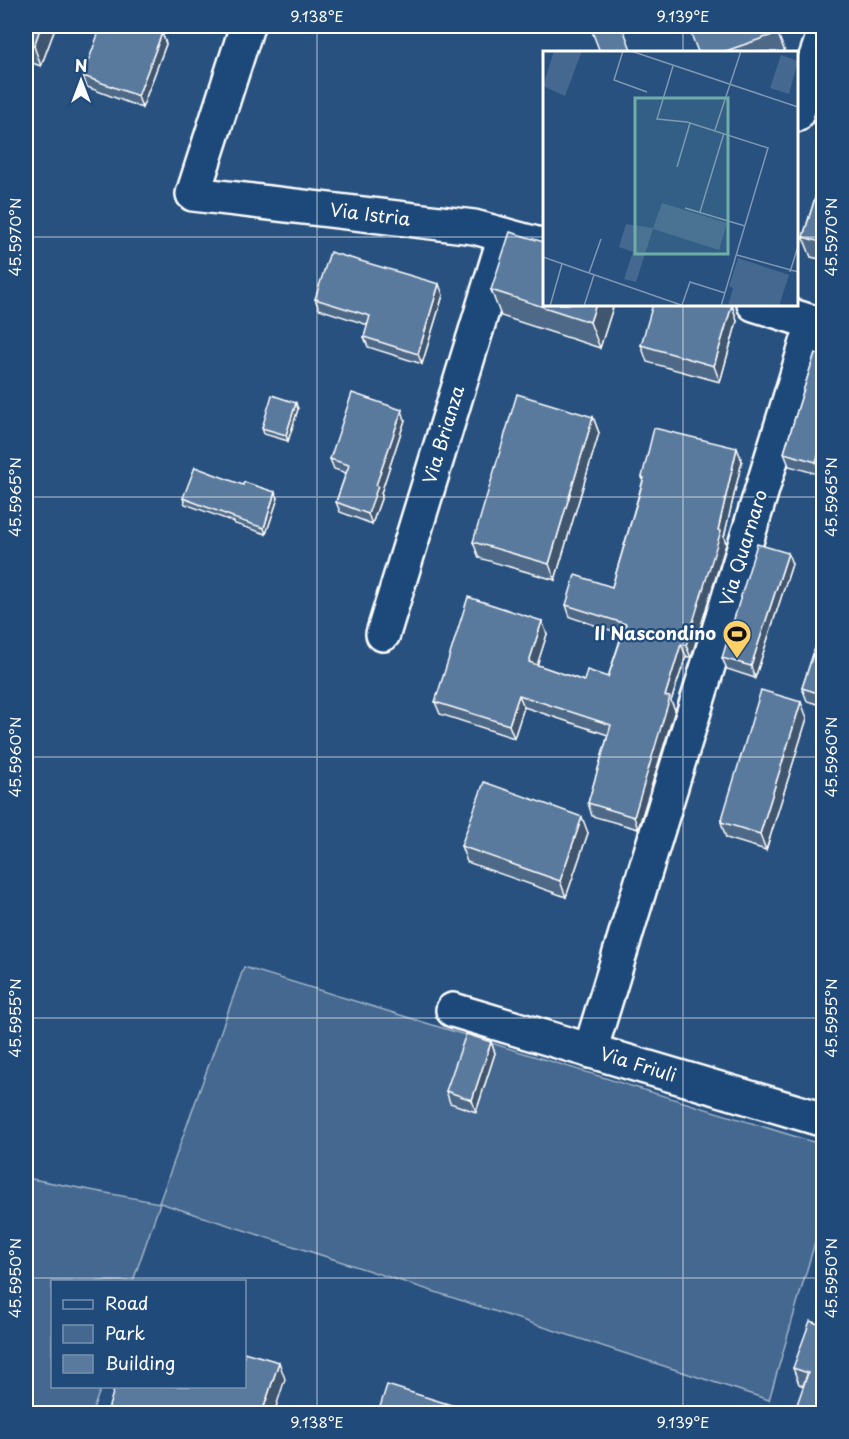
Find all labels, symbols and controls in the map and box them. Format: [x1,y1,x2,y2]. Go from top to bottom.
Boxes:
text: 9.138°E [290,4,344,27]
text: 9.139°E [657,4,709,27]
north arrow [51,51,111,111]
inset map [543,51,798,306]
text: N [75,53,87,77]
street label: Via Istria [328,195,412,232]
text: 45.5970°N [3,198,26,276]
text: 45.5970°N [819,198,842,276]
street label: Via Brianza [415,381,471,487]
text: 45.5965°N [3,457,26,537]
text: 45.5965°N [819,457,842,537]
street label: Via Quarnaro [712,486,773,609]
sports icon: Il Nascondino [721,618,753,660]
place label: Il Nascondino [594,619,716,646]
text: 45.5960°N [3,716,26,798]
text: 45.5960°N [819,716,842,798]
text: 45.5955°N [3,978,26,1058]
text: 45.5955°N [819,978,842,1058]
street label: Via Friuli [597,1039,680,1088]
text: 45.5950°N [3,1238,26,1318]
text: 45.5950°N [819,1238,842,1318]
legend [51,1280,246,1388]
text: Road [105,1289,149,1316]
text: Park [105,1319,145,1346]
text: Building [105,1349,175,1376]
text: 9.138°E [290,1410,344,1433]
text: 9.139°E [657,1410,709,1433]

